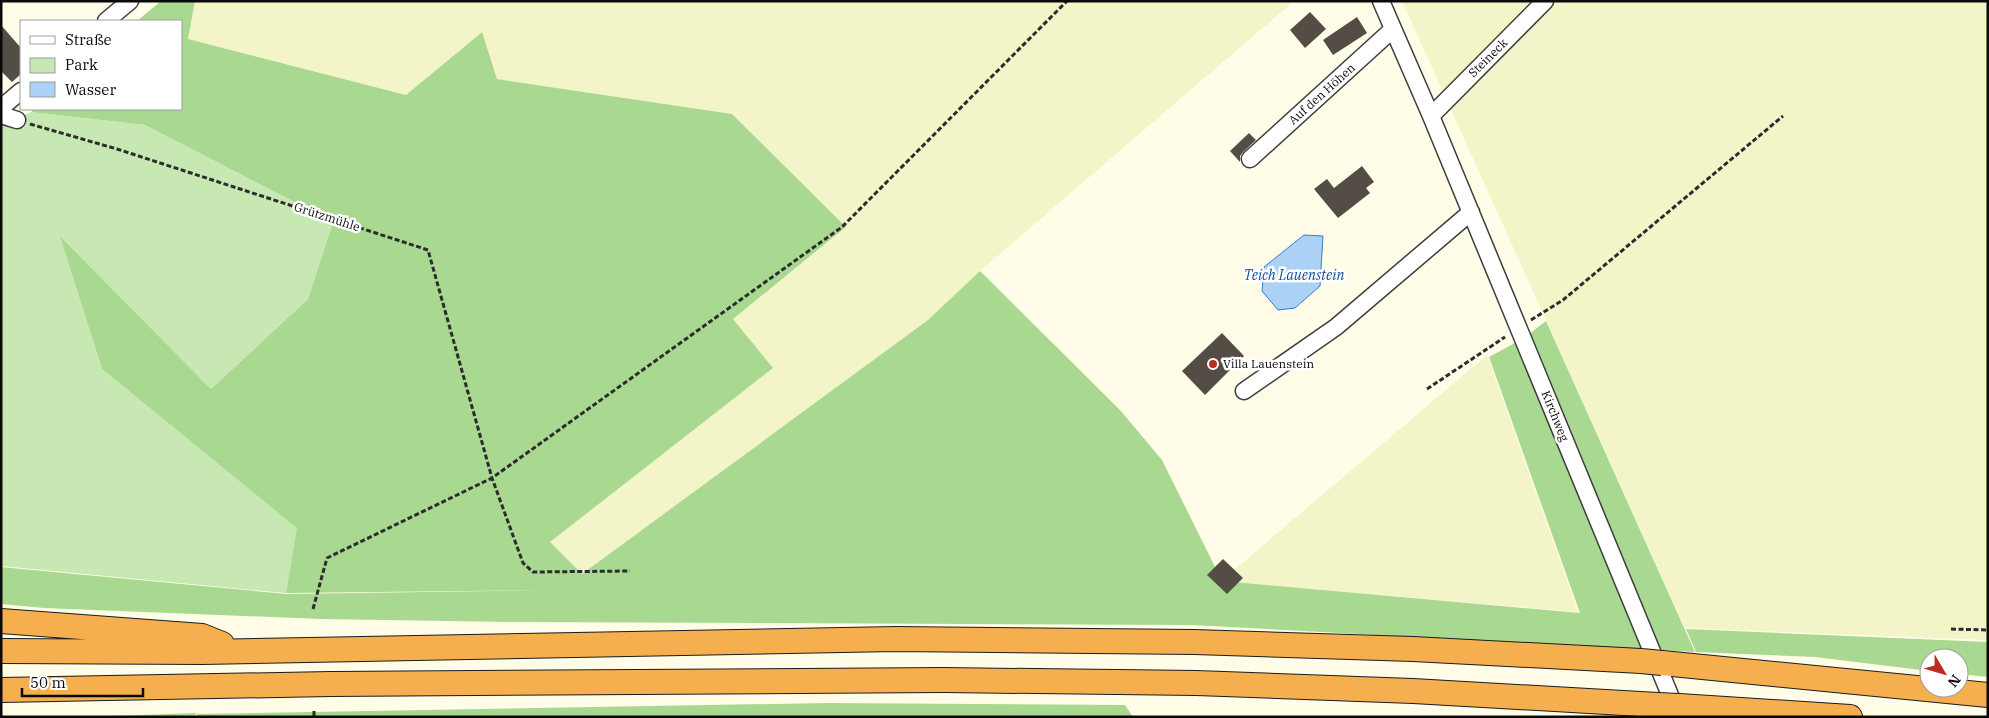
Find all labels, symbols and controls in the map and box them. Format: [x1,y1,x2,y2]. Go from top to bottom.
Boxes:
legend [20,20,182,110]
text: Straße [65,30,112,49]
street label: Steineck [1465,35,1510,80]
text: Park [65,55,98,74]
street label: Auf den Höhen [1285,60,1358,127]
text: Wasser [65,80,116,99]
street label: Grützmühle [292,199,362,234]
water label: Teich Lauenstein [1244,266,1344,284]
place label: Villa Lauenstein [1223,356,1314,371]
marker: Villa Lauenstein [1207,358,1219,370]
street label: Kirchweg [1539,388,1573,444]
north arrow [1919,648,1969,698]
scale bar [22,666,144,698]
text: N [1944,671,1965,691]
text: 50 m [30,673,66,692]

